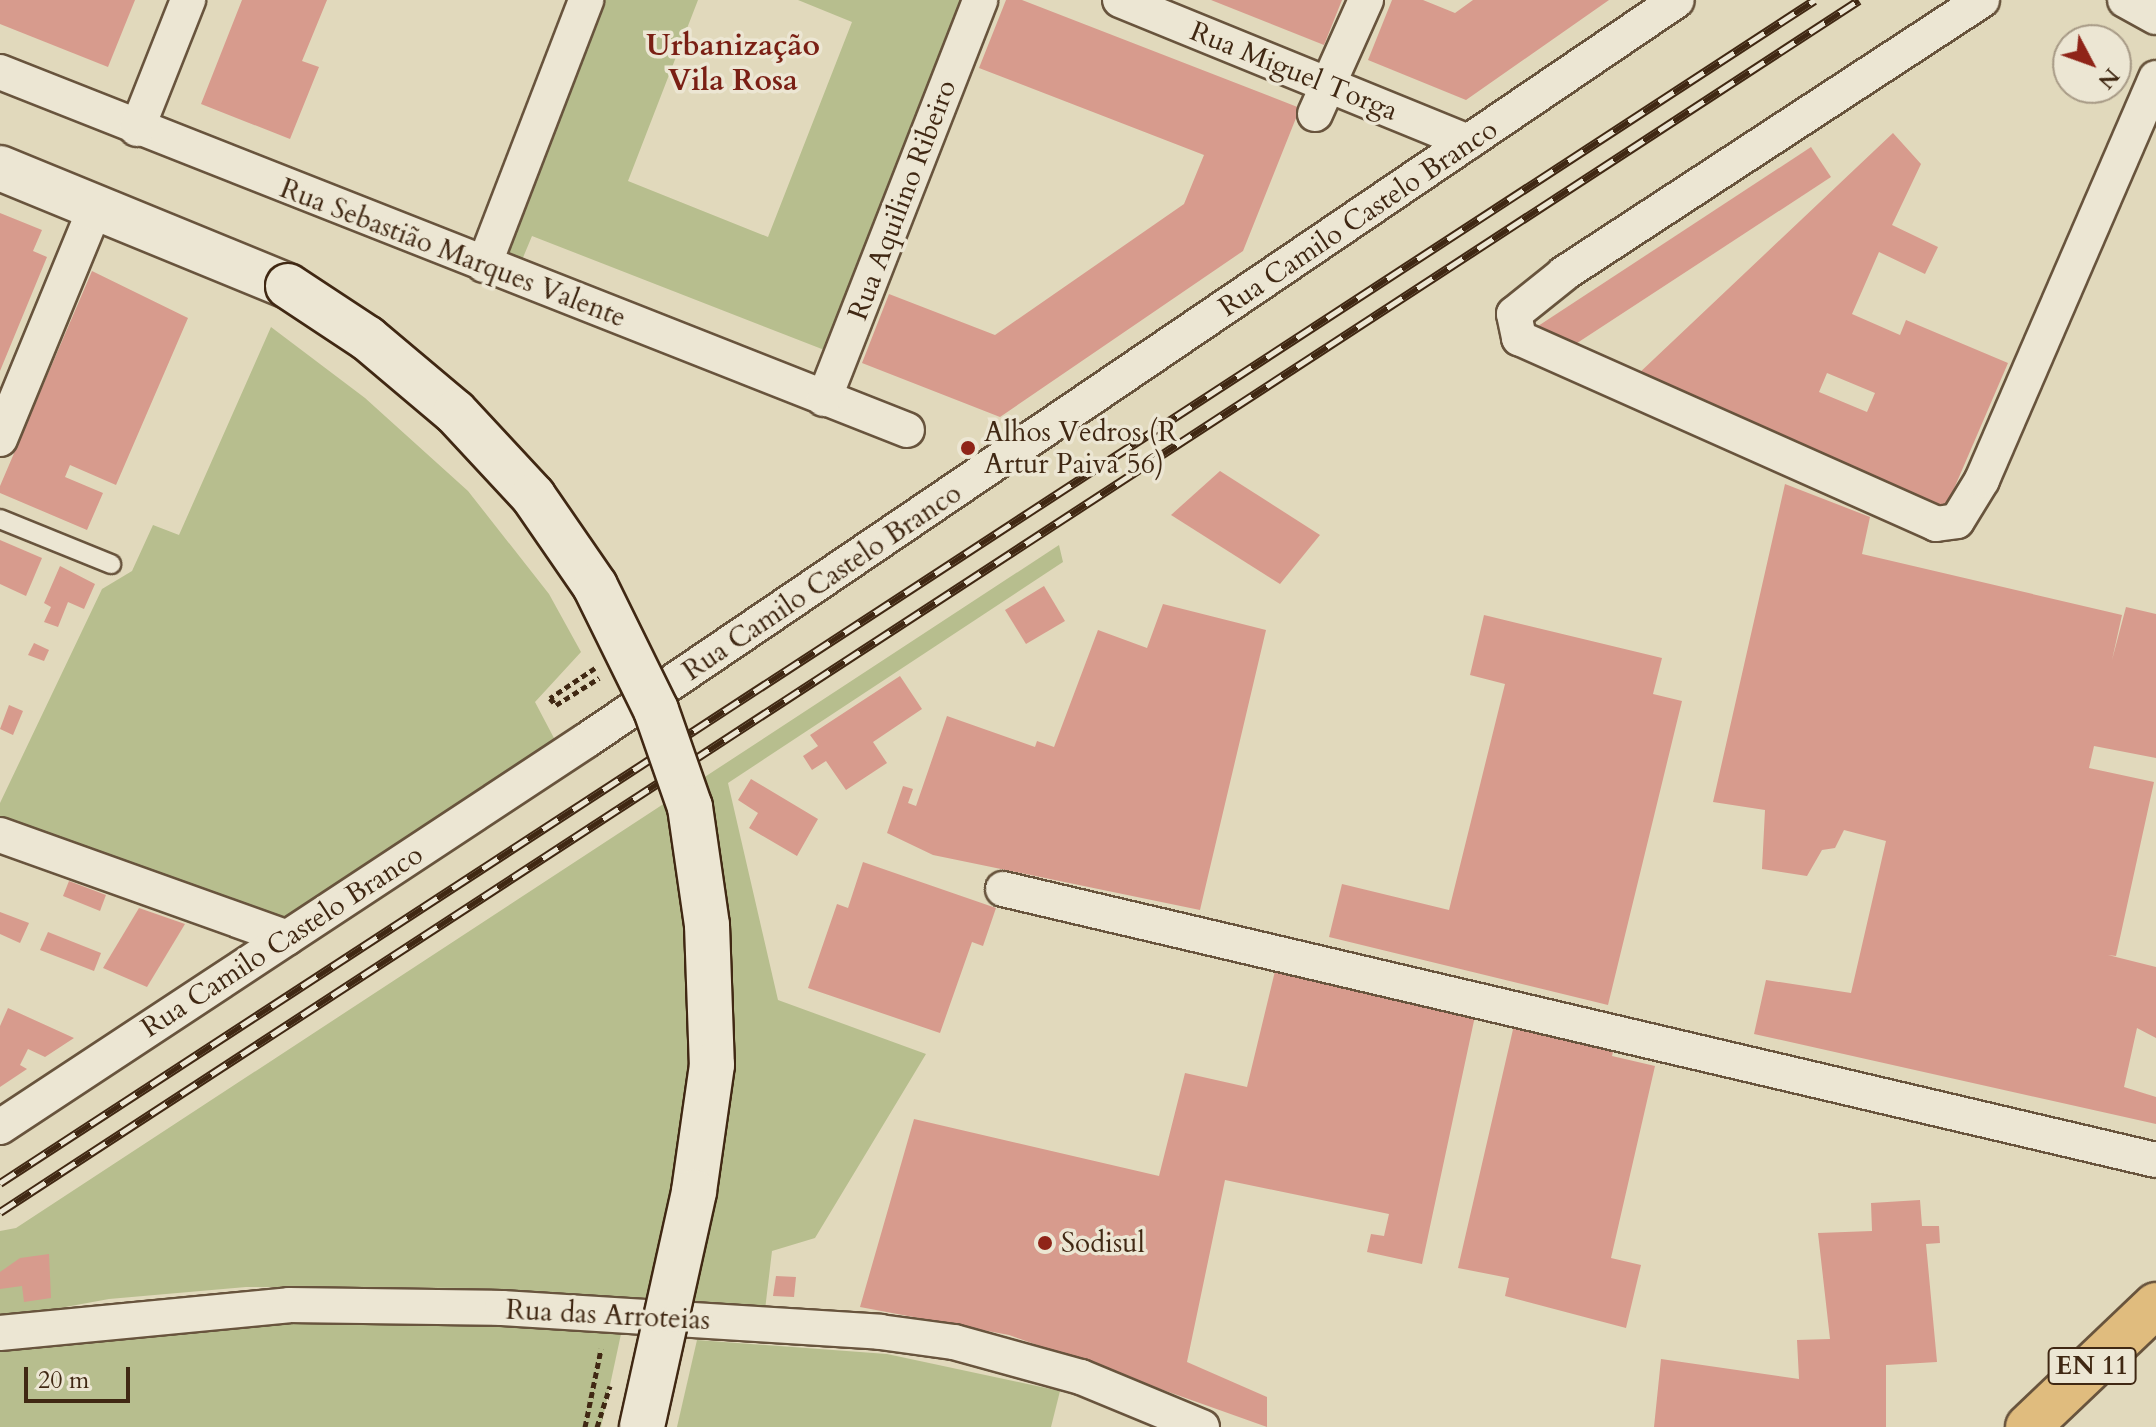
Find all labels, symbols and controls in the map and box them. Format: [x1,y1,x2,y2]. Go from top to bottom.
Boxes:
street label: Rua Miguel Torga [1185,14,1403,128]
north arrow [2052,24,2132,104]
district label: Urbanização Vila Rosa [646,28,820,98]
text: N [2091,61,2126,95]
street label: Rua Aquilino Ribeiro [841,75,963,325]
street label: Rua Camilo Castelo Branco [1212,112,1504,324]
street label: Rua Sebastião Marques Valente [275,171,631,335]
place label: Alhos Vedros (R Artur Paiva 56) [984,415,1177,481]
marker: Alhos Vedros (R Artur Paiva 56) [959,439,977,457]
street label: Rua Camilo Castelo Branco [676,476,968,688]
street label: Rua Camilo Castelo Branco [135,837,429,1045]
place label: Sodisul [1061,1226,1145,1260]
marker: Sodisul [1036,1234,1054,1252]
street label: Rua das Arroteias [505,1293,711,1337]
road number: EN 11 [2046,1344,2138,1388]
scale bar [28,1351,134,1401]
text: 20 m [38,1364,89,1397]

